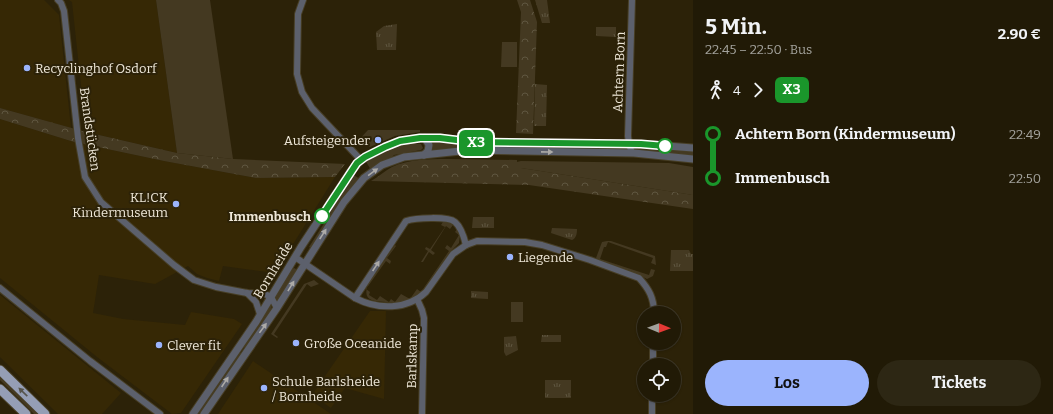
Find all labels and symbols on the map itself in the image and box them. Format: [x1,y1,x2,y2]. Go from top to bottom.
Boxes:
street label: Achtern Born [610,30,628,113]
place label: Recyclinghof Osdorf [35,61,158,76]
marker: Recyclinghof Osdorf [22,63,32,73]
street label: Brandstücken [77,86,103,172]
line badge: X3 [458,130,494,156]
place label: Aufsteigender [284,133,370,148]
marker: Aufsteigender [373,135,383,145]
unlabelled marker [657,138,673,154]
one-way arrow [541,149,554,155]
one-way arrow [367,168,378,176]
place label: KL!CK Kindermuseum [72,190,169,220]
marker: KL!CK Kindermuseum [171,199,181,209]
marker: Immenbusch [314,208,330,224]
place label: Immenbusch [229,209,312,224]
one-way arrow [320,228,327,240]
street label: Bornheide [250,239,296,301]
place label: Liegende [518,250,573,265]
marker: Liegende [505,252,515,262]
one-way arrow [372,261,380,271]
one-way arrow [287,280,294,292]
north arrow [637,306,681,350]
one-way arrow [259,323,267,333]
street label: Barlskamp [404,323,420,389]
place label: Große Oceanide [304,336,402,351]
place label: Clever fit [167,338,221,353]
marker: Große Oceanide [291,338,301,348]
marker: Clever fit [154,340,164,350]
place label: Schule Barlsheide / Bornheide [272,374,380,404]
one-way arrow [222,376,229,388]
marker: Schule Barlsheide / Bornheide [259,383,269,393]
one-way arrow [18,387,28,397]

